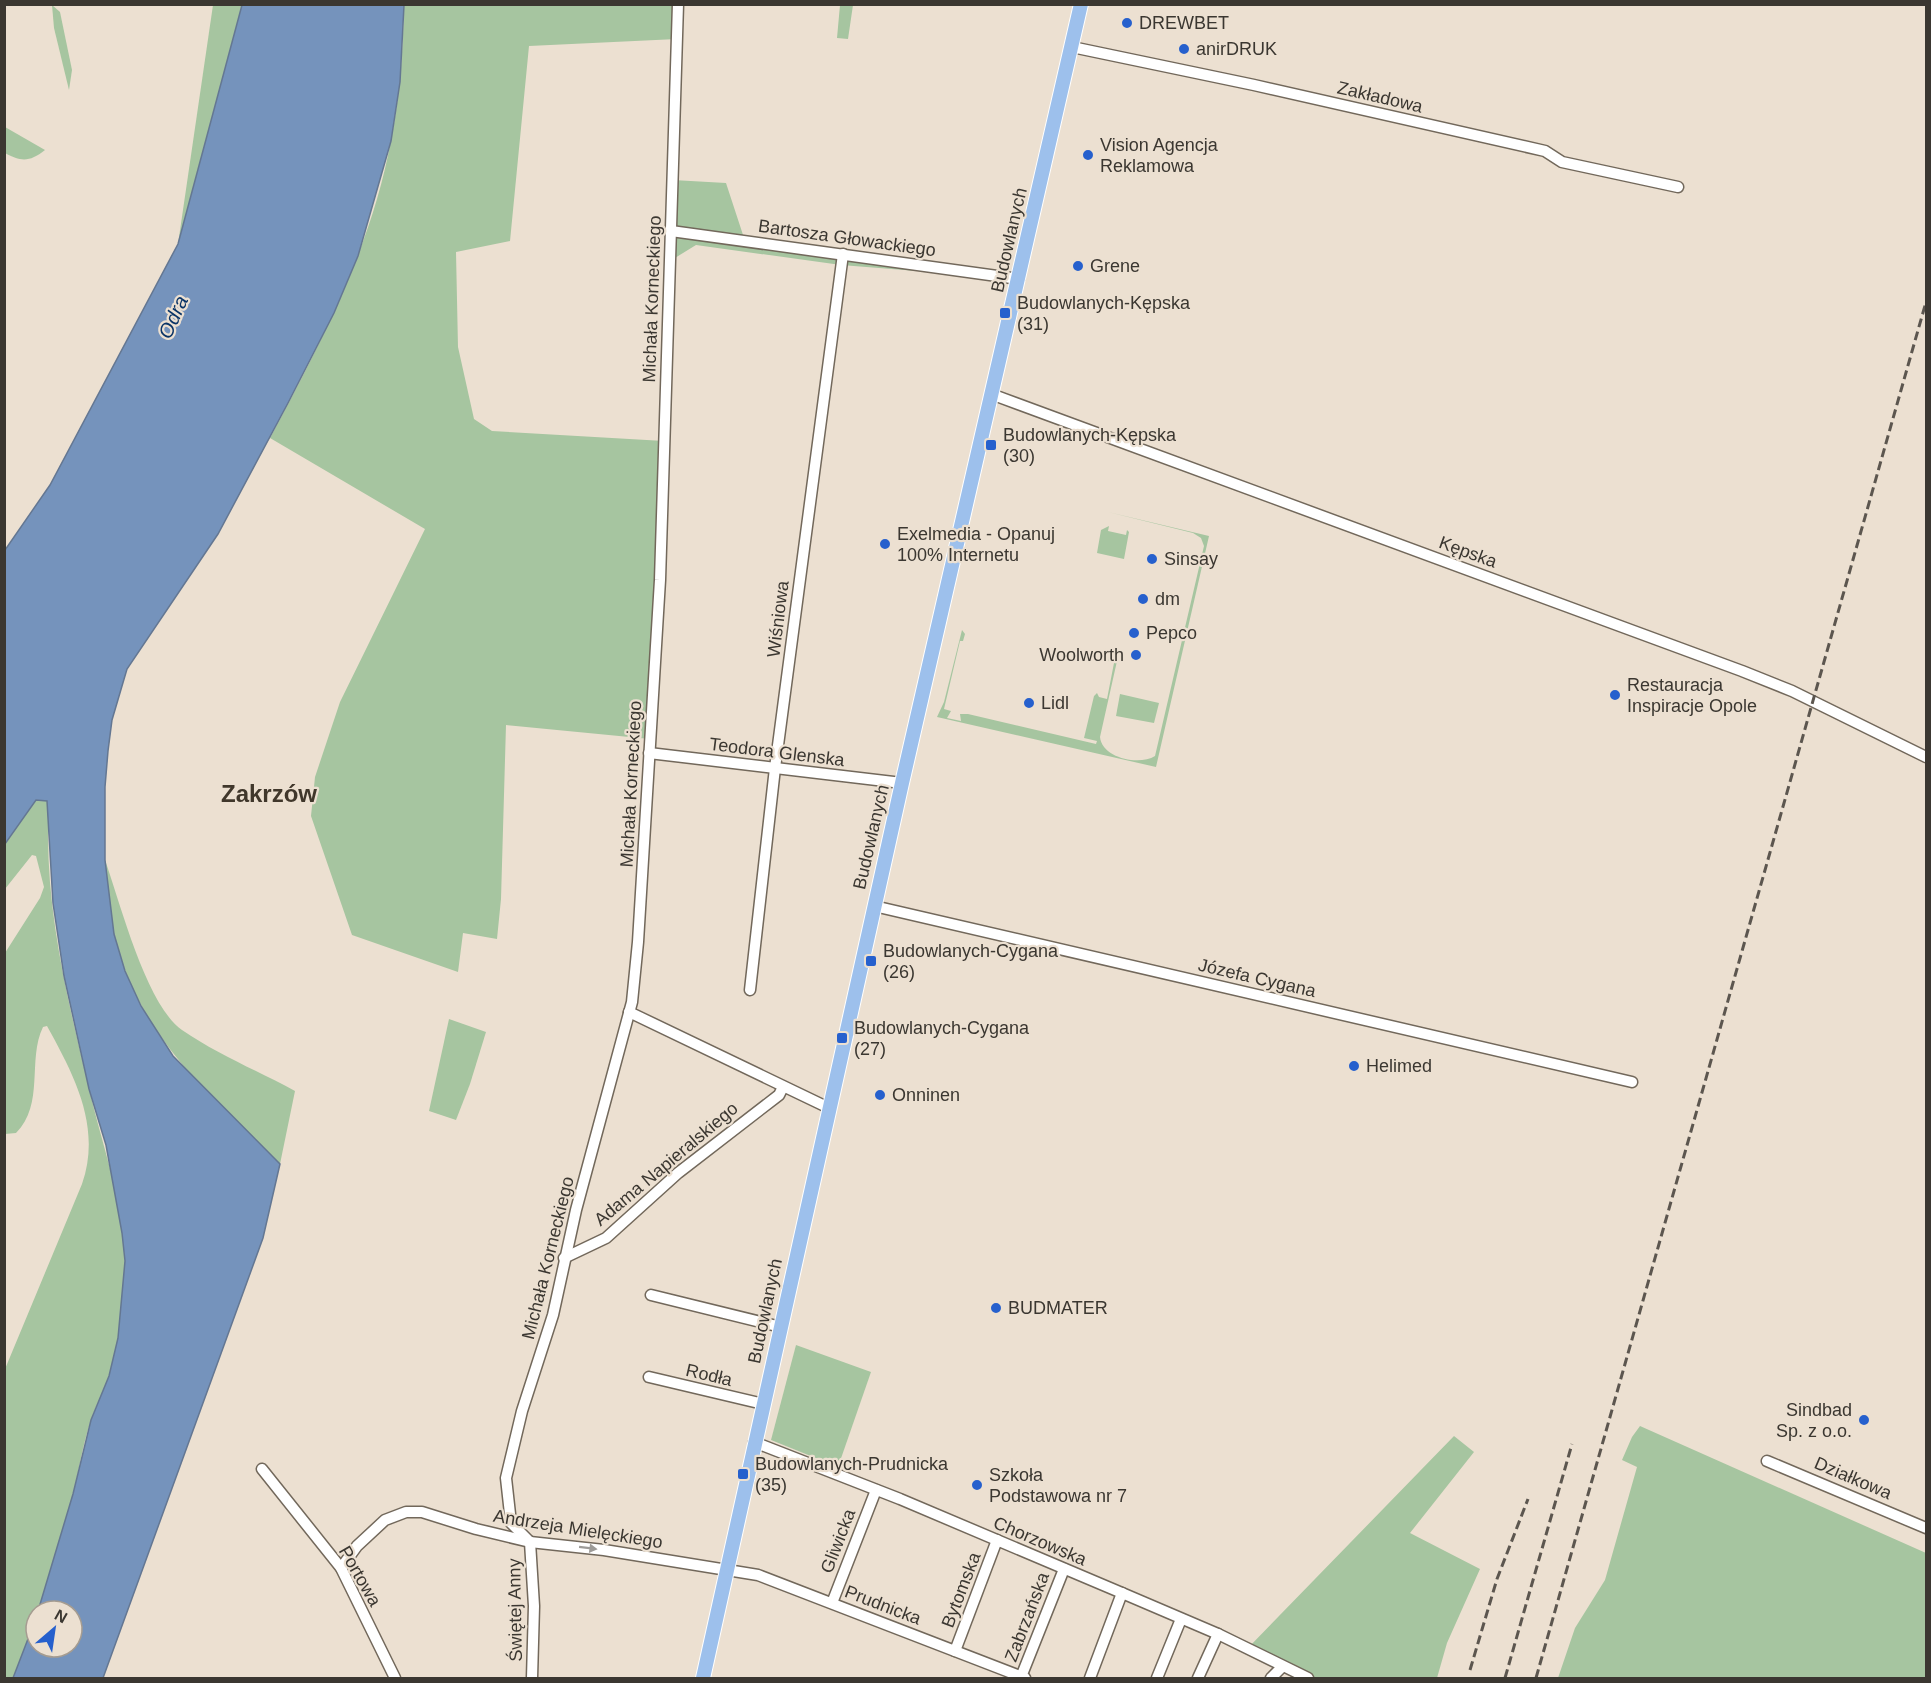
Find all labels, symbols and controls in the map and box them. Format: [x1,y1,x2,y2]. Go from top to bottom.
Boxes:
place label: DREWBET [1139,13,1229,33]
marker: DREWBET [1120,16,1134,30]
place label: anirDRUK [1196,39,1277,59]
marker: anirDRUK [1177,42,1191,56]
street label: Zakładowa [1335,77,1426,117]
place label: Vision Agencja Reklamowa [1100,135,1219,176]
marker: Vision Agencja Reklamowa [1081,148,1095,162]
street label: Budowlanych [987,186,1031,294]
street label: Michała Korneckiego [639,215,665,383]
street label: Bartosza Głowackiego [757,216,937,260]
place label: Grene [1090,256,1140,276]
marker: Grene [1071,259,1085,273]
water label: Odra [154,292,192,342]
place label: Budowlanych-Kępska (31) [1017,293,1191,334]
marker: Budowlanych-Kępska (31) [998,306,1012,320]
place label: Budowlanych-Kępska (30) [1003,425,1177,466]
marker: Budowlanych-Kępska (30) [984,438,998,452]
place label: Exelmedia - Opanuj 100% Internetu [897,524,1055,565]
street label: Kępska [1436,532,1501,572]
marker: Exelmedia - Opanuj 100% Internetu [878,537,892,551]
place label: Sinsay [1164,549,1218,569]
marker: Sinsay [1145,552,1159,566]
street label: Wiśniowa [763,579,793,658]
place label: dm [1155,589,1180,609]
marker: dm [1136,592,1150,606]
place label: Pepco [1146,623,1197,643]
marker: Pepco [1127,626,1141,640]
place label: Woolworth [1039,645,1124,665]
marker: Woolworth [1129,648,1143,662]
place label: Restauracja Inspiracje Opole [1627,675,1757,716]
marker: Restauracja Inspiracje Opole [1608,688,1622,702]
place label: Lidl [1041,693,1069,713]
marker: Lidl [1022,696,1036,710]
street label: Michała Korneckiego [617,700,645,868]
street label: Teodora Glenska [708,734,847,770]
district label: Zakrzów [221,780,317,807]
street label: Budowlanych [849,783,893,891]
place label: Budowlanych-Cygana (26) [883,941,1059,982]
marker: Budowlanych-Cygana (26) [864,954,878,968]
street label: Józefa Cygana [1196,955,1319,1001]
place label: Budowlanych-Cygana (27) [854,1018,1030,1059]
marker: Budowlanych-Cygana (27) [835,1031,849,1045]
place label: Helimed [1366,1056,1432,1076]
marker: Helimed [1347,1059,1361,1073]
place label: Onninen [892,1085,960,1105]
marker: Onninen [873,1088,887,1102]
street label: Adama Napieralskiego [590,1098,742,1230]
street label: Michała Korneckiego [518,1175,578,1341]
street label: Budowlanych [744,1257,786,1365]
place label: BUDMATER [1008,1298,1108,1318]
marker: BUDMATER [989,1301,1003,1315]
street label: Rodła [684,1360,735,1390]
place label: Sindbad Sp. z o.o. [1776,1400,1852,1441]
marker: Sindbad Sp. z o.o. [1857,1413,1871,1427]
street label: Działkowa [1811,1453,1896,1504]
place label: Budowlanych-Prudnicka (35) [755,1454,949,1495]
place label: Szkoła Podstawowa nr 7 [989,1465,1127,1506]
marker: Budowlanych-Prudnicka (35) [736,1467,750,1481]
marker: Szkoła Podstawowa nr 7 [970,1478,984,1492]
street label: Gliwicka [817,1505,860,1576]
street label: Andrzeja Mielęckiego [492,1506,664,1552]
street label: Chorzowska [991,1512,1090,1570]
street label: Portowa [335,1542,386,1610]
one-way arrow [578,1543,597,1553]
street label: Bytomska [938,1549,985,1630]
street label: Świętej Anny [503,1558,526,1662]
street label: Zabrzańska [1001,1569,1054,1664]
street label: Prudnicka [842,1581,925,1629]
north arrow [24,1599,84,1659]
text: N [52,1606,70,1627]

